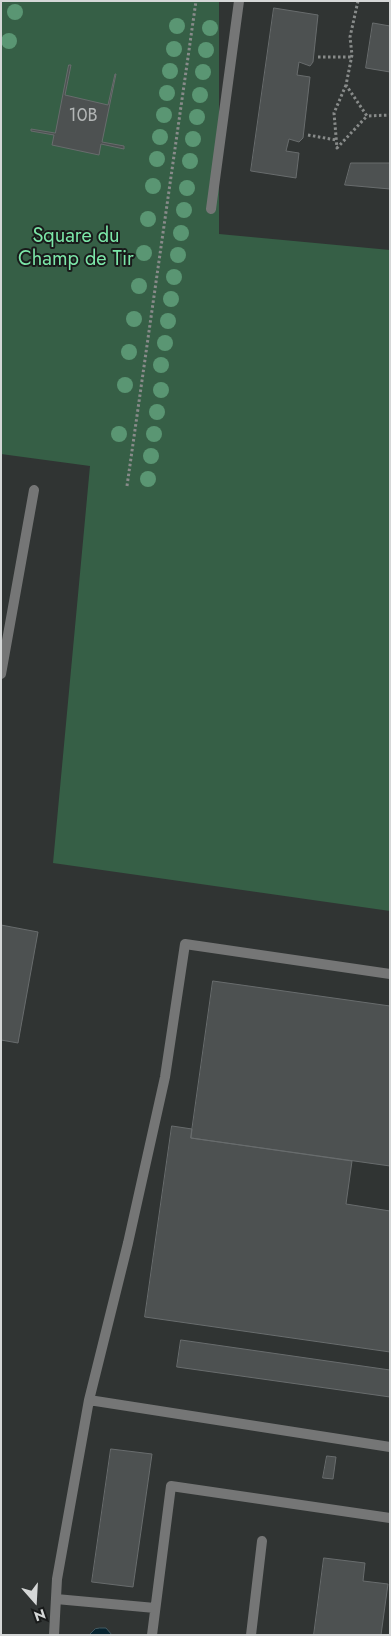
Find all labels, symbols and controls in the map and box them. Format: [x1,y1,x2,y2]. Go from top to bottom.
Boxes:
house number: 10B [69,106,97,128]
park label: Square du Champ de Tir [18,225,134,272]
north arrow [10,1576,60,1626]
text: N [31,1604,48,1626]

